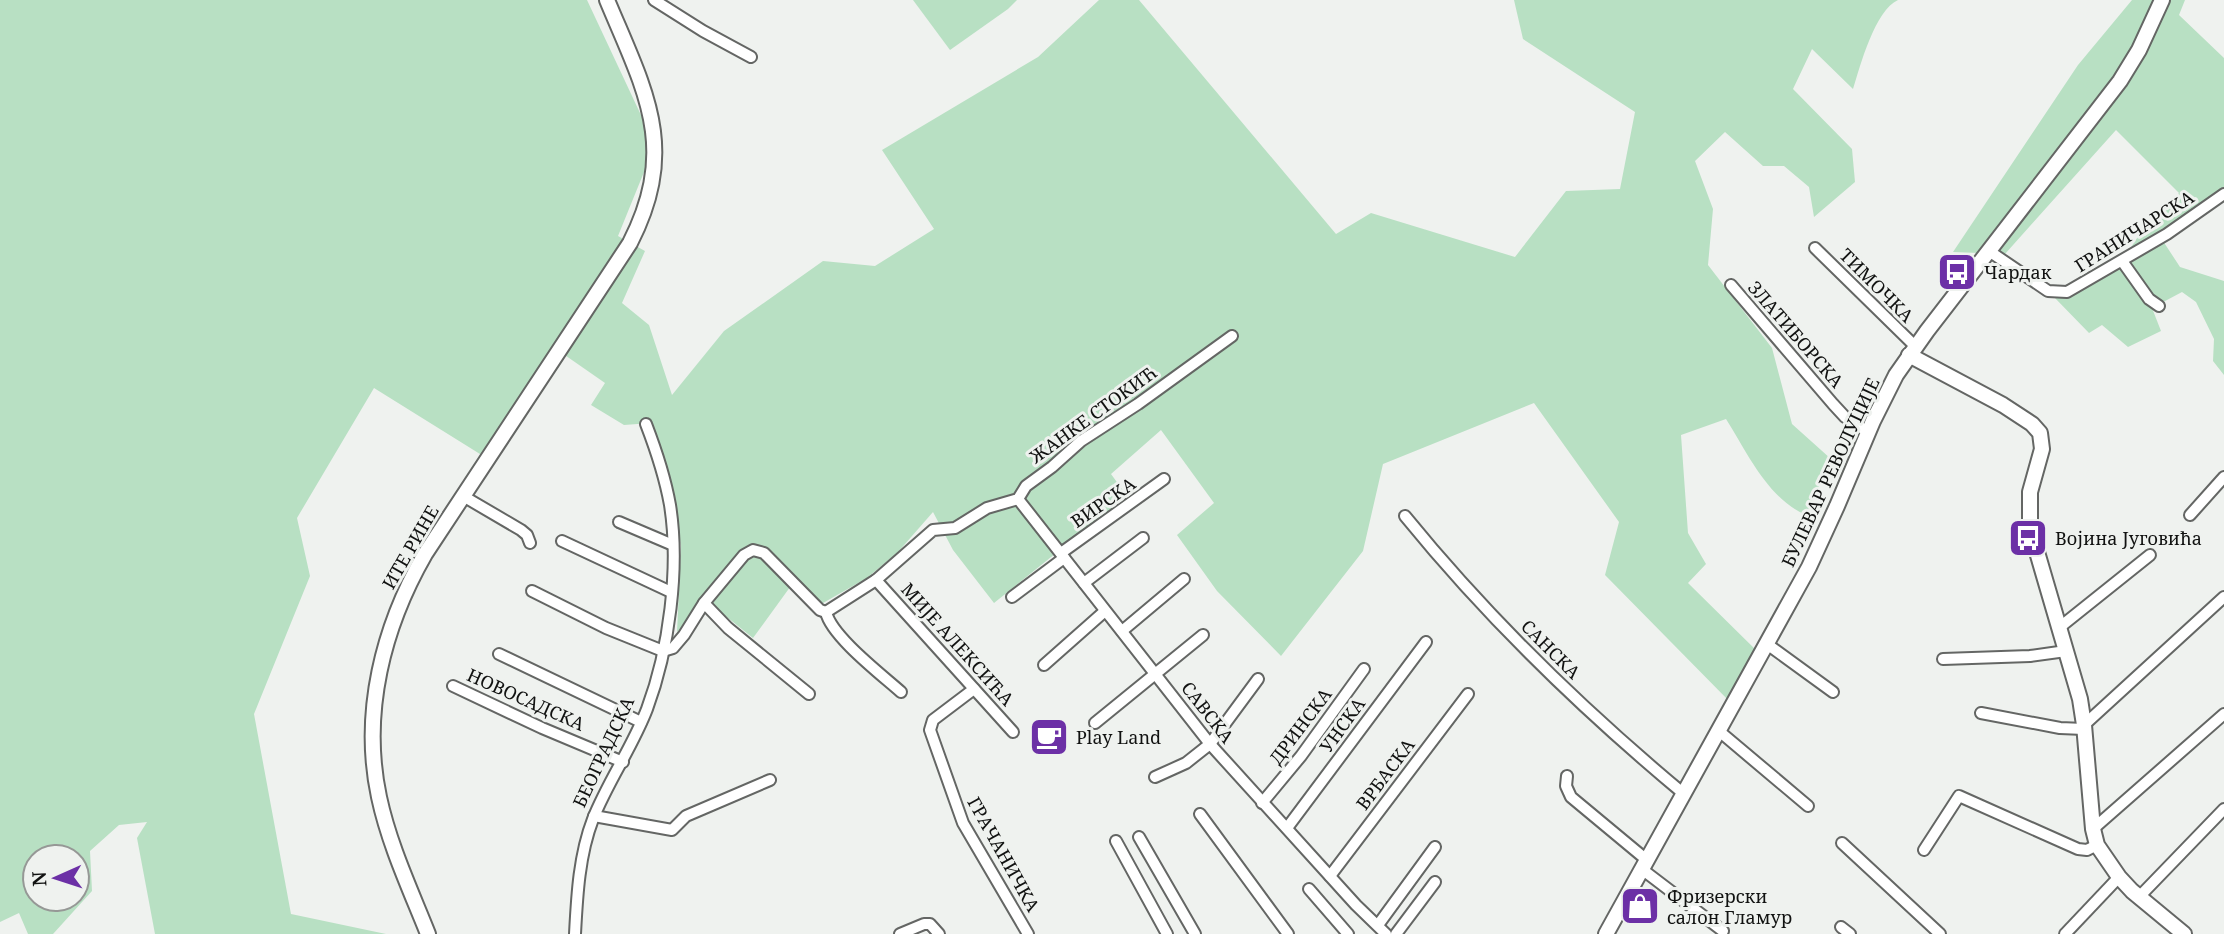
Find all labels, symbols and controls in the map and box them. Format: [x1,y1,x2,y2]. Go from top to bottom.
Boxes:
street label: ГРАНИЧАРСКА [2070,185,2198,277]
street label: ТИМОЧКА [1835,243,1919,327]
bus stop icon: Чардак [1936,251,1978,293]
place label: Чардак [1984,260,2052,284]
street label: ЗЛАТИБОРСКА [1743,275,1849,393]
street label: ЖАНКЕ СТОКИЋ [1024,360,1161,469]
street label: БУЛЕВАР РЕВОЛУЦИЈЕ [1776,373,1884,571]
street label: ВИРСКА [1066,471,1140,533]
street label: ИТЕ РИНЕ [376,501,444,593]
bus stop icon: Војина Југовића [2007,517,2049,559]
place label: Војина Југовића [2055,526,2202,550]
street label: МИЈЕ АЛЕКСИЋА [896,577,1020,711]
street label: САНСКА [1516,614,1586,684]
street label: НОВОСАДСКА [463,662,589,736]
street label: САВСКА [1176,676,1240,748]
street label: ДРИНСКА [1263,683,1337,769]
street label: БЕОГРАДСКА [567,692,639,811]
street label: УНСКА [1314,692,1370,757]
cafe icon: Play Land [1028,716,1070,758]
place label: Play Land [1076,725,1161,749]
street label: ВРБАСКА [1350,733,1420,814]
street label: ГРАЧАНИЧКА [962,792,1046,916]
north arrow [21,843,91,913]
text: N [26,871,52,887]
place label: Фризерски салон Гламур [1667,884,1792,929]
shop icon: Фризерски салон Гламур [1619,885,1661,927]

